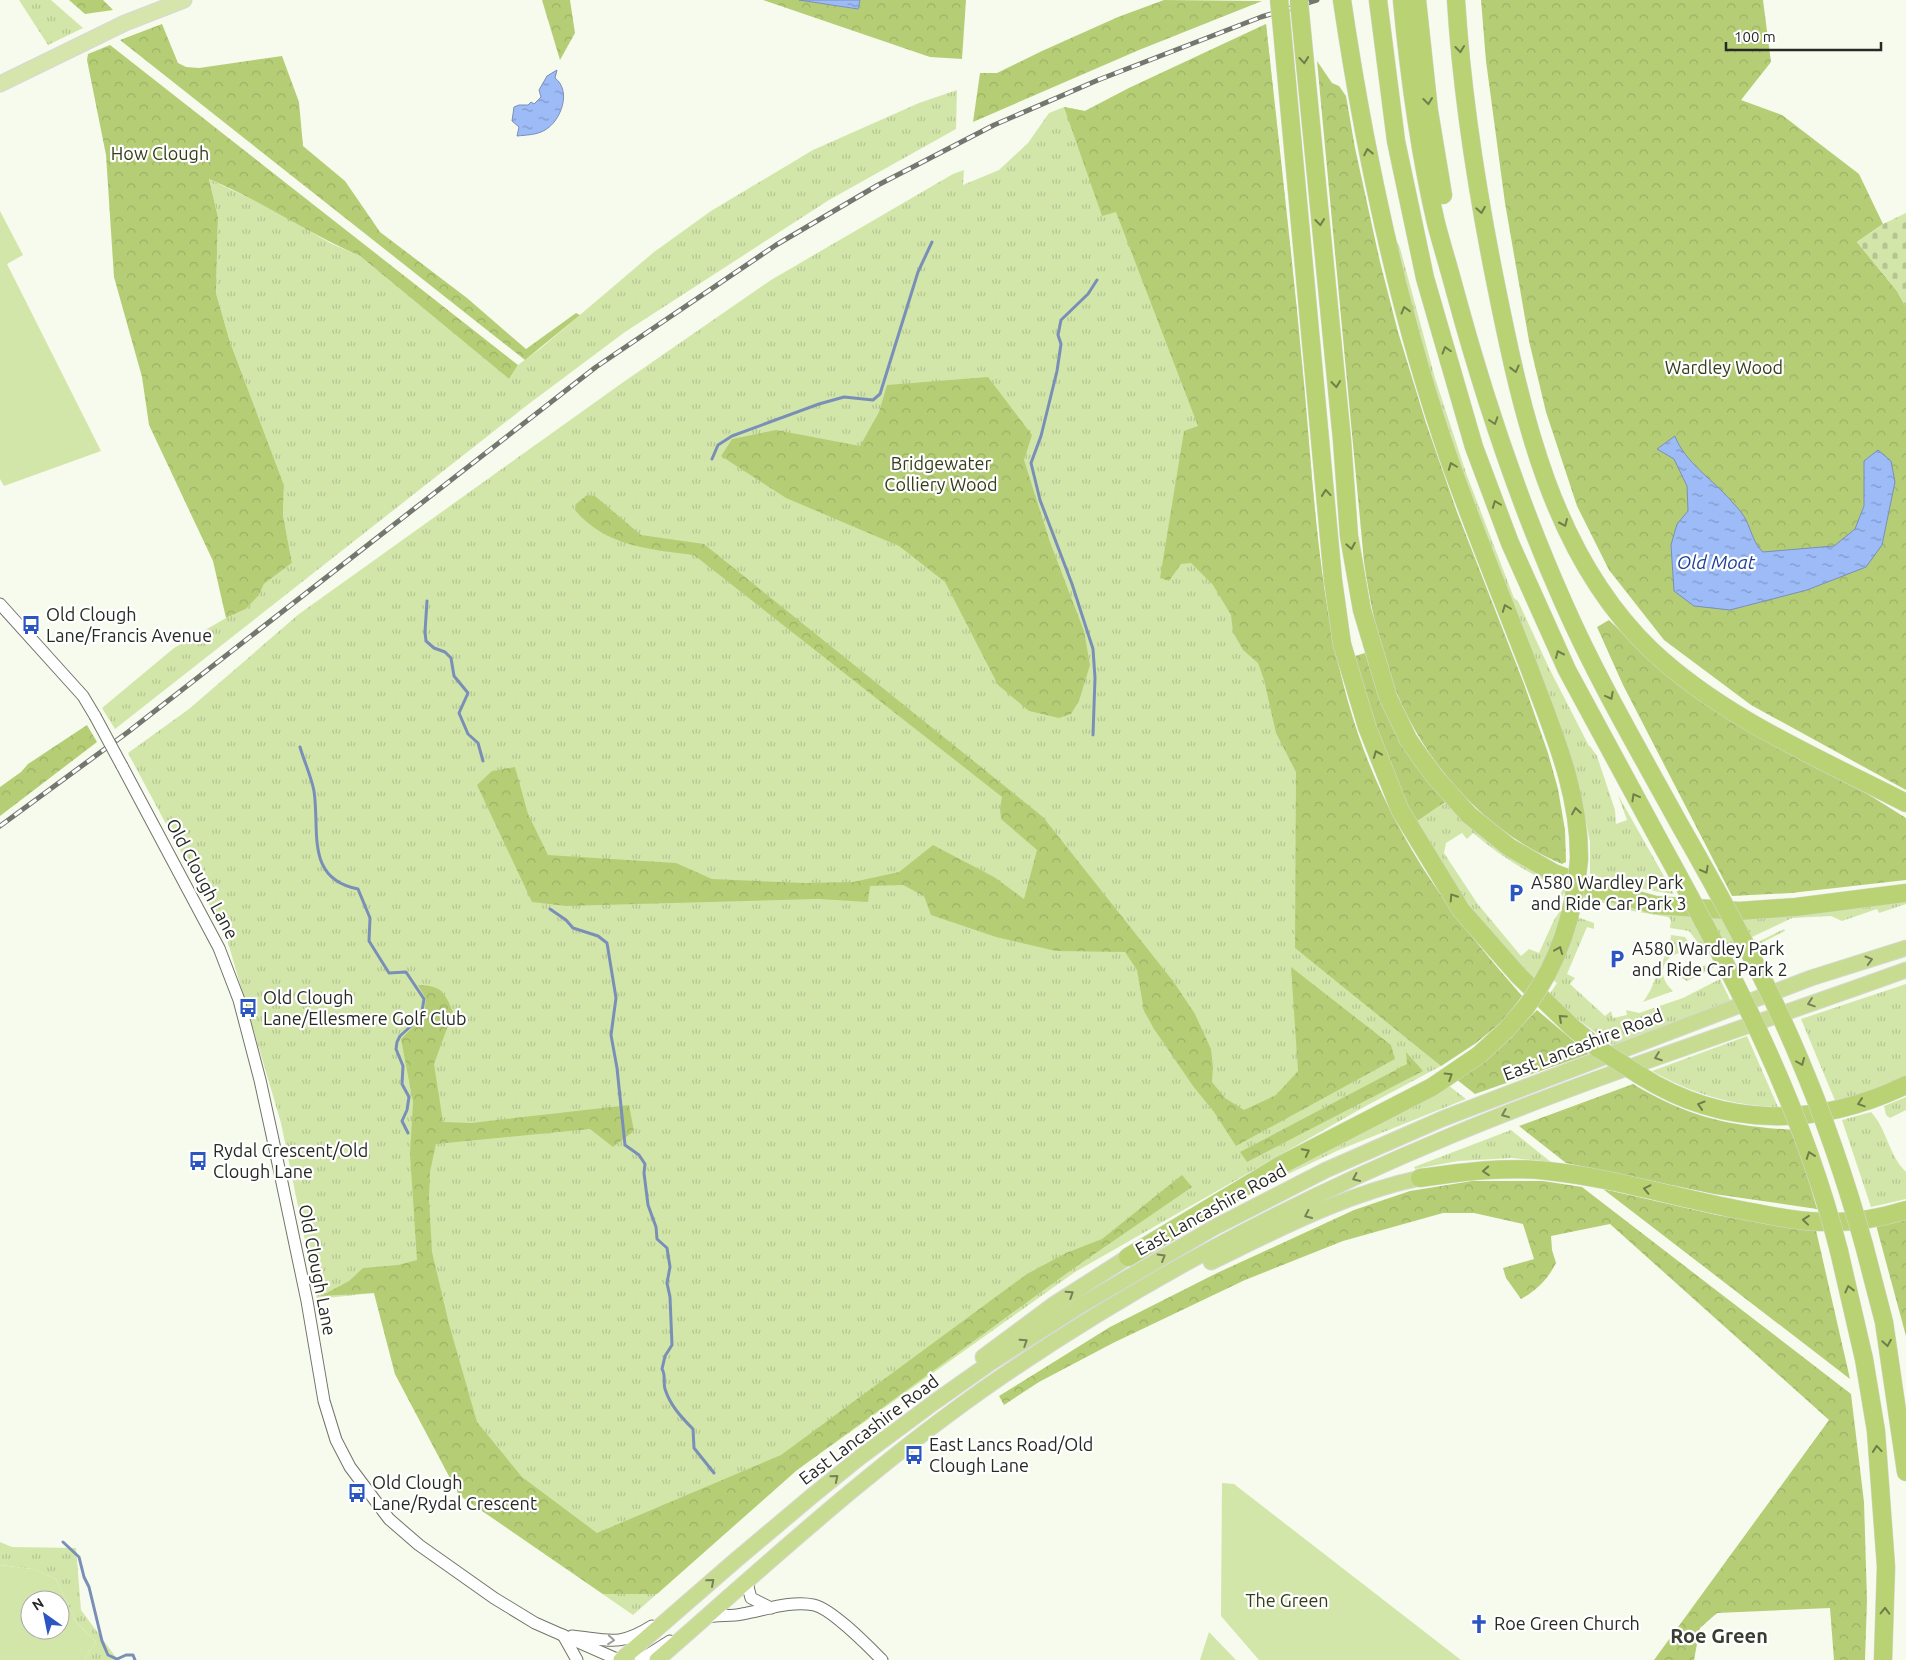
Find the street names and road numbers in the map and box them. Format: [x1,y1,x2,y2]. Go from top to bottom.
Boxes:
street label: Old Clough Lane [163,815,243,942]
street label: East Lancashire Road [1500,1004,1665,1084]
street label: East Lancashire Road [1132,1159,1289,1259]
street label: Old Clough Lane [295,1202,341,1337]
street label: East Lancashire Road [795,1370,942,1488]

